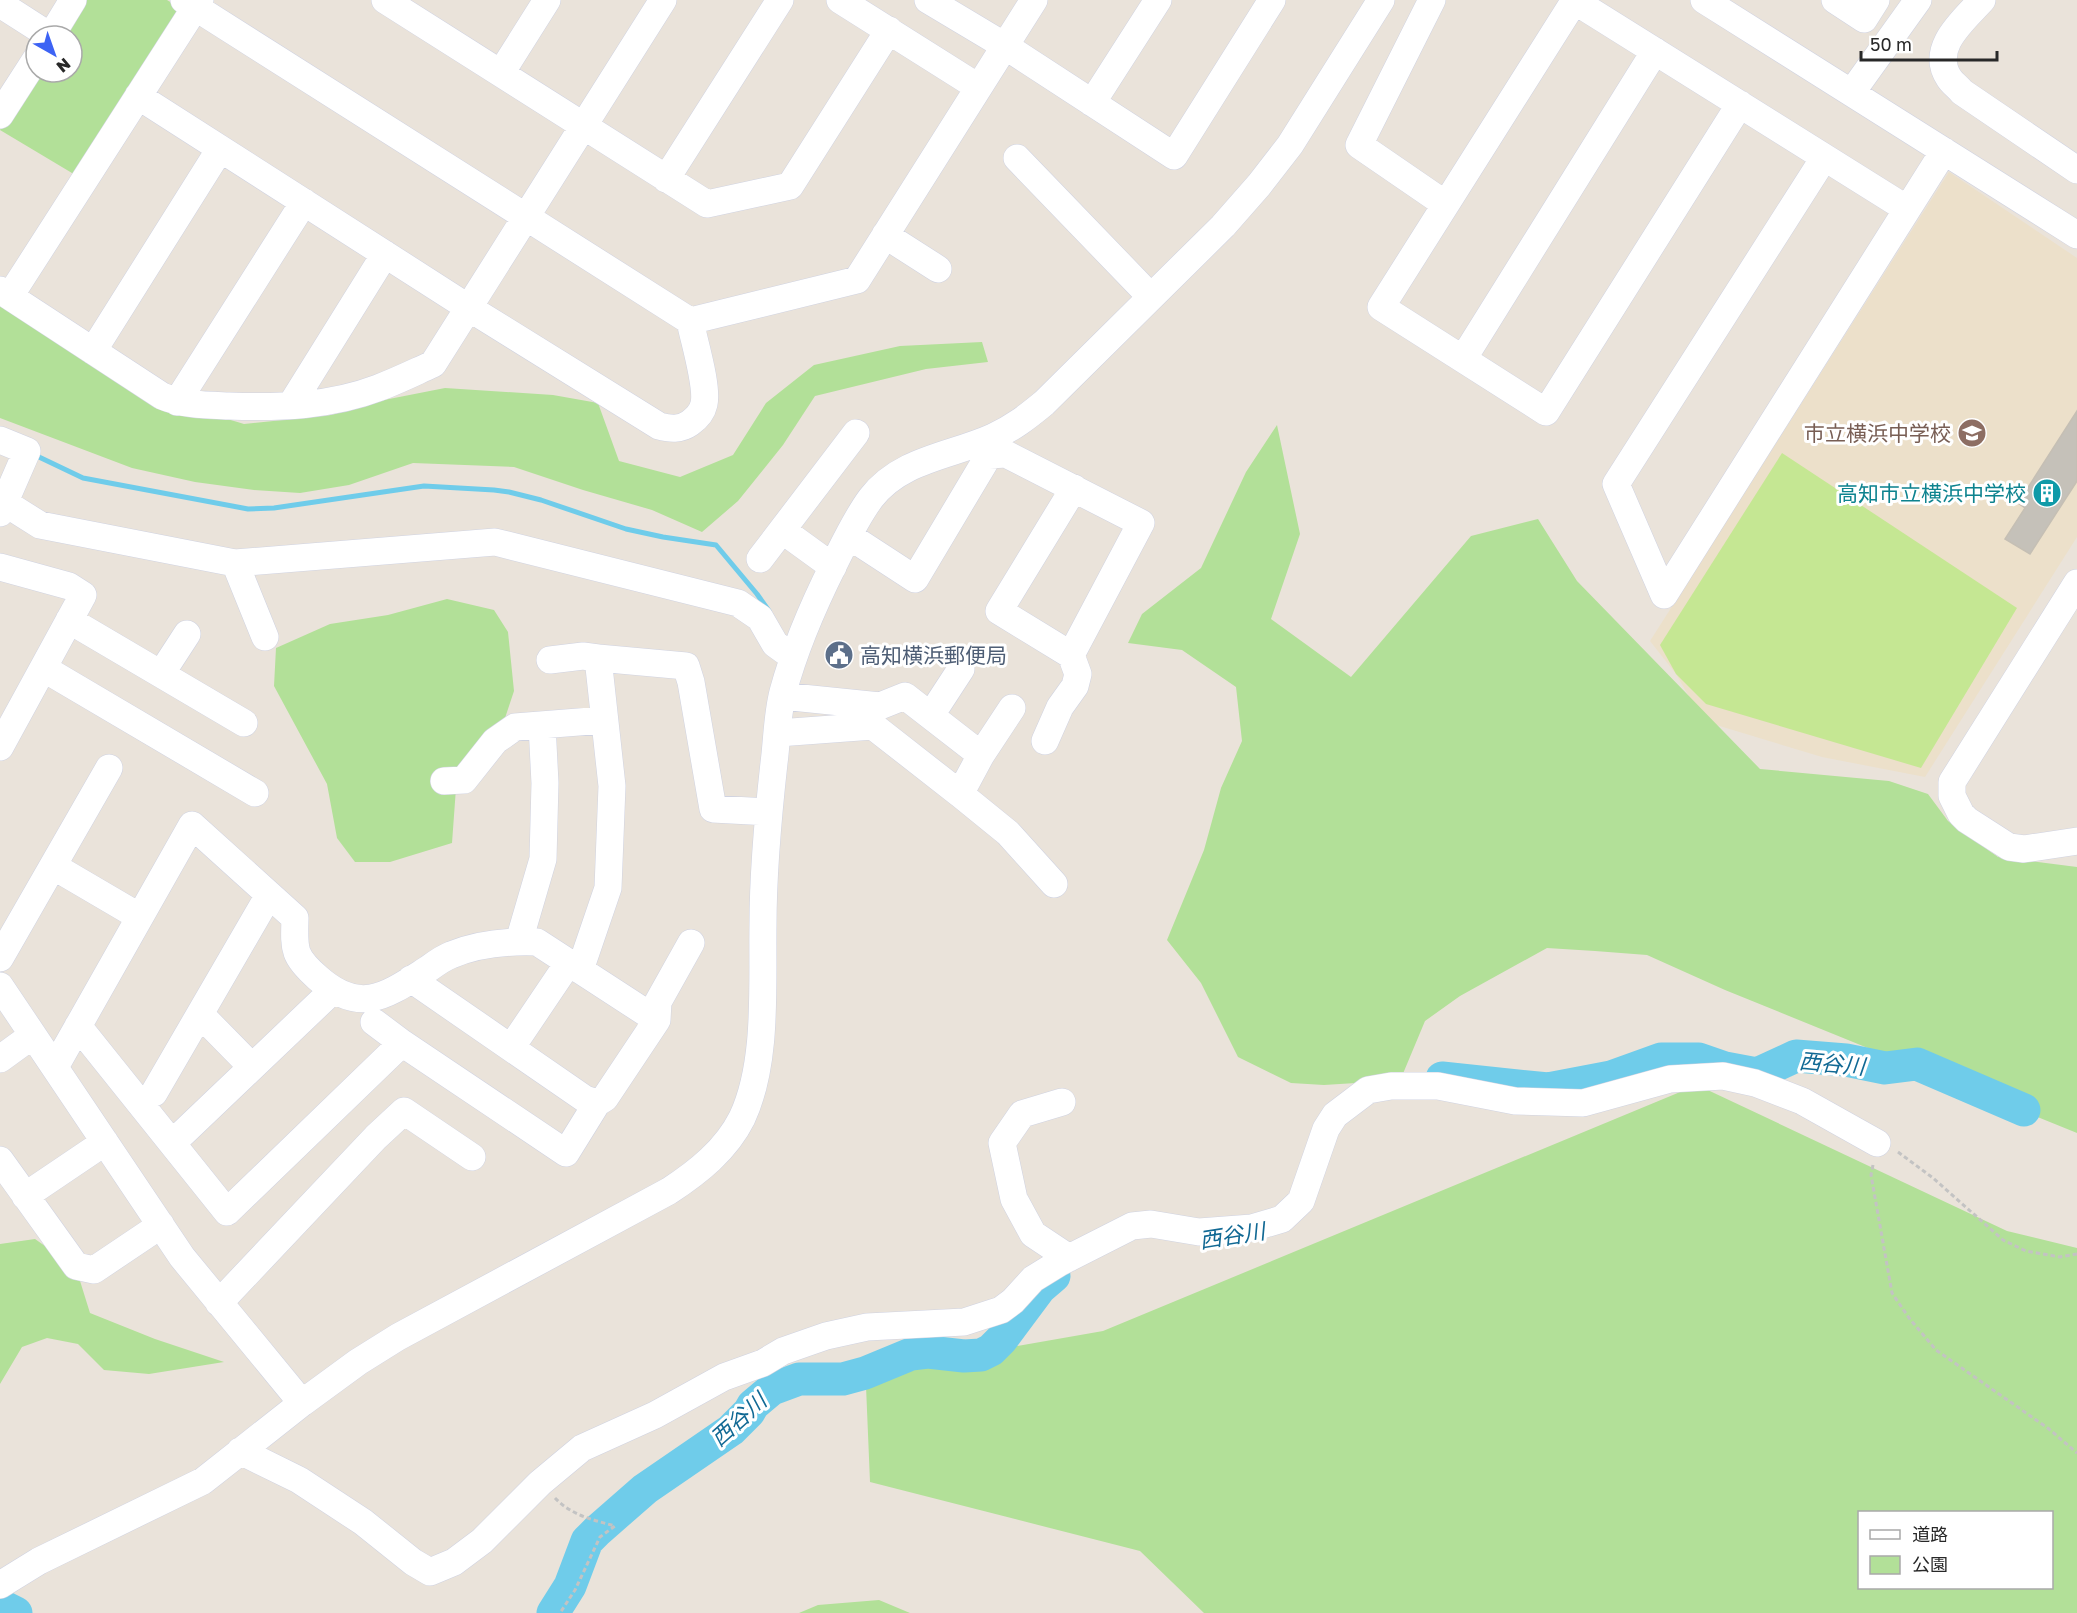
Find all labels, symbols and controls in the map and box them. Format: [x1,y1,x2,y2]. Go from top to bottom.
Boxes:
north arrow [24,24,84,84]
scale bar [1861,24,1998,62]
text: 50 m [1870,33,1912,55]
text: N [53,54,75,77]
school or university icon: 市立横浜中学校 [1956,417,1988,449]
place label: 市立横浜中学校 [1804,420,1951,446]
building icon: 高知市立横浜中学校 [2031,477,2063,509]
place label: 高知市立横浜中学校 [1837,480,2026,506]
public building icon: 高知横浜郵便局 [823,639,855,671]
place label: 高知横浜郵便局 [860,642,1007,668]
water label: 西谷川 [1798,1047,1868,1079]
water label: 西谷川 [1197,1216,1269,1253]
water label: 西谷川 [704,1386,773,1451]
legend [1858,1511,2053,1589]
text: 道路 [1912,1523,1948,1545]
text: 公園 [1912,1553,1948,1575]

